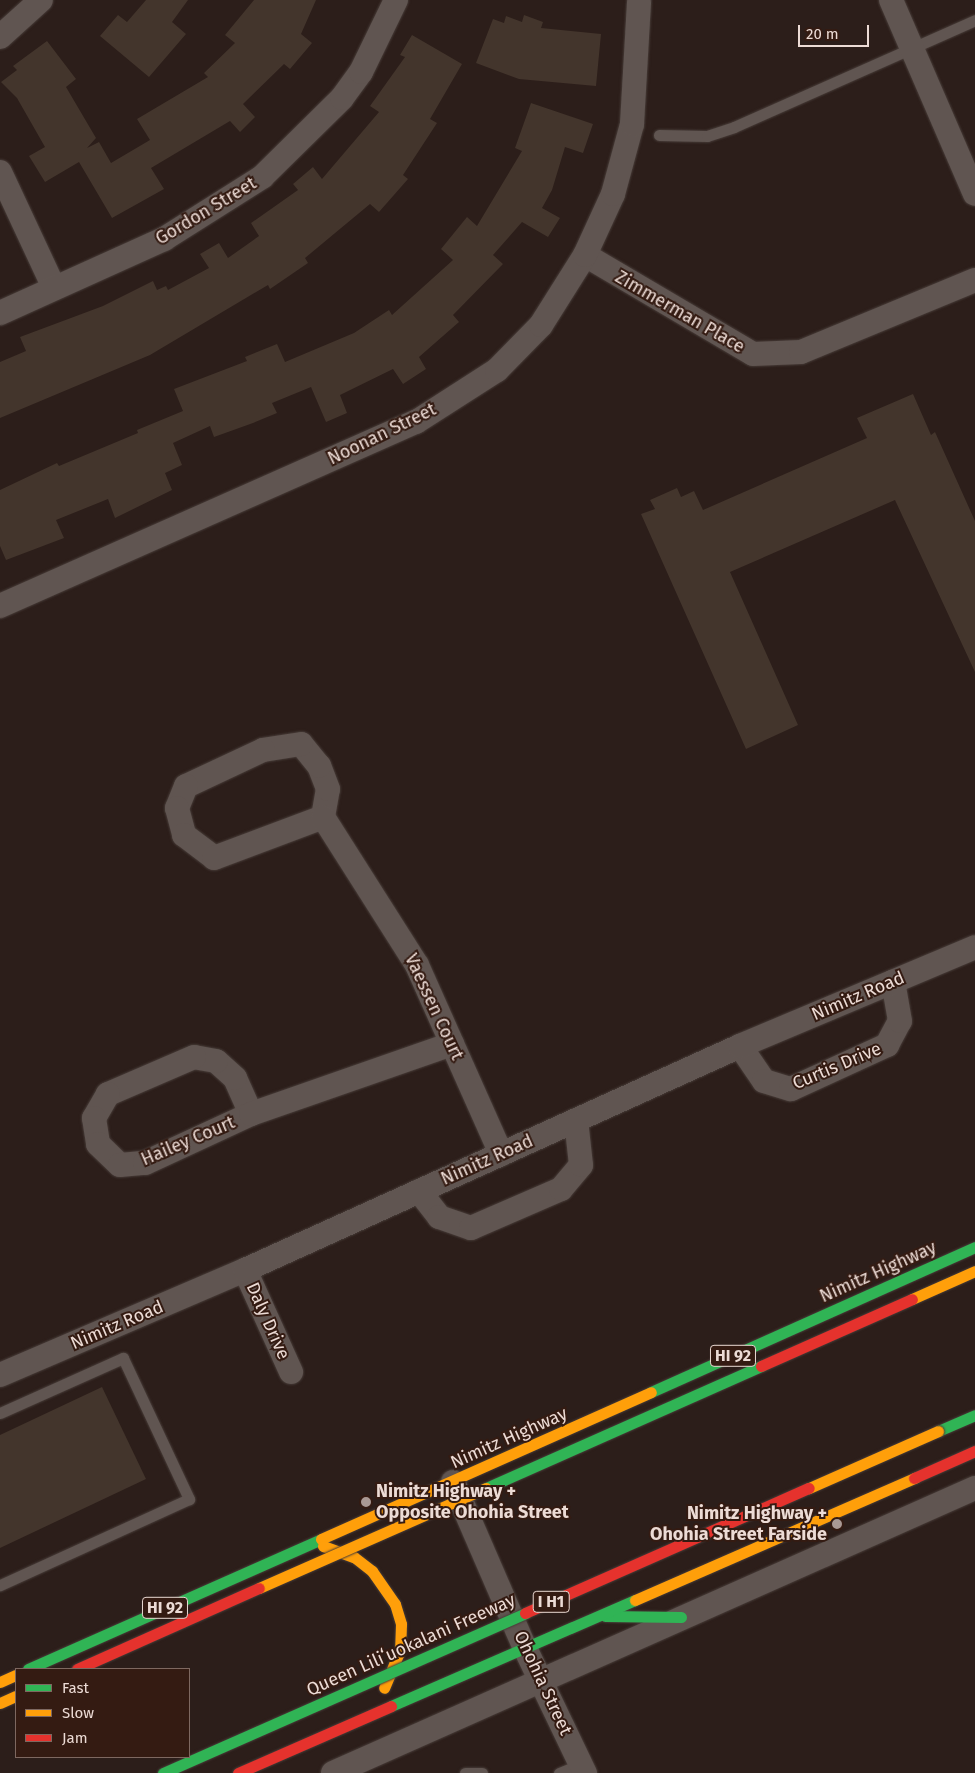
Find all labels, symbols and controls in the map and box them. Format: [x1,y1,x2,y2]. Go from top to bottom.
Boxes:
scale bar [800,15,871,47]
text: 20 m [806,25,839,43]
street label: Gordon Street [152,172,260,250]
street label: Zimmerman Place [611,266,749,358]
street label: Noonan Street [324,398,440,470]
street label: Vaessen Court [400,950,468,1064]
street label: Nimitz Road [808,967,908,1025]
street label: Curtis Drive [789,1038,885,1094]
street label: Hailey Court [138,1112,238,1170]
street label: Nimitz Road [438,1130,536,1190]
street label: Nimitz Highway [816,1237,940,1307]
street label: Daly Drive [241,1279,295,1363]
street label: Nimitz Road [67,1296,167,1354]
road number: HI 92 [709,1342,757,1370]
street label: Nimitz Highway [447,1403,571,1473]
place label: Nimitz Highway + Opposite Ohohia Street [376,1481,569,1524]
marker: Nimitz Highway + Opposite Ohohia Street [360,1496,372,1508]
place label: Nimitz Highway + Ohohia Street Farside [650,1503,827,1546]
marker: Nimitz Highway + Ohohia Street Farside [831,1518,843,1530]
road number: I H1 [532,1588,570,1615]
street label: Queen Liliʻuokalani Freeway [303,1589,519,1701]
road number: HI 92 [141,1595,189,1622]
street label: Ohohia Street [509,1627,577,1739]
legend [15,1668,190,1758]
text: Fast [62,1679,89,1697]
text: Slow [62,1704,94,1722]
text: Jam [62,1729,88,1747]

